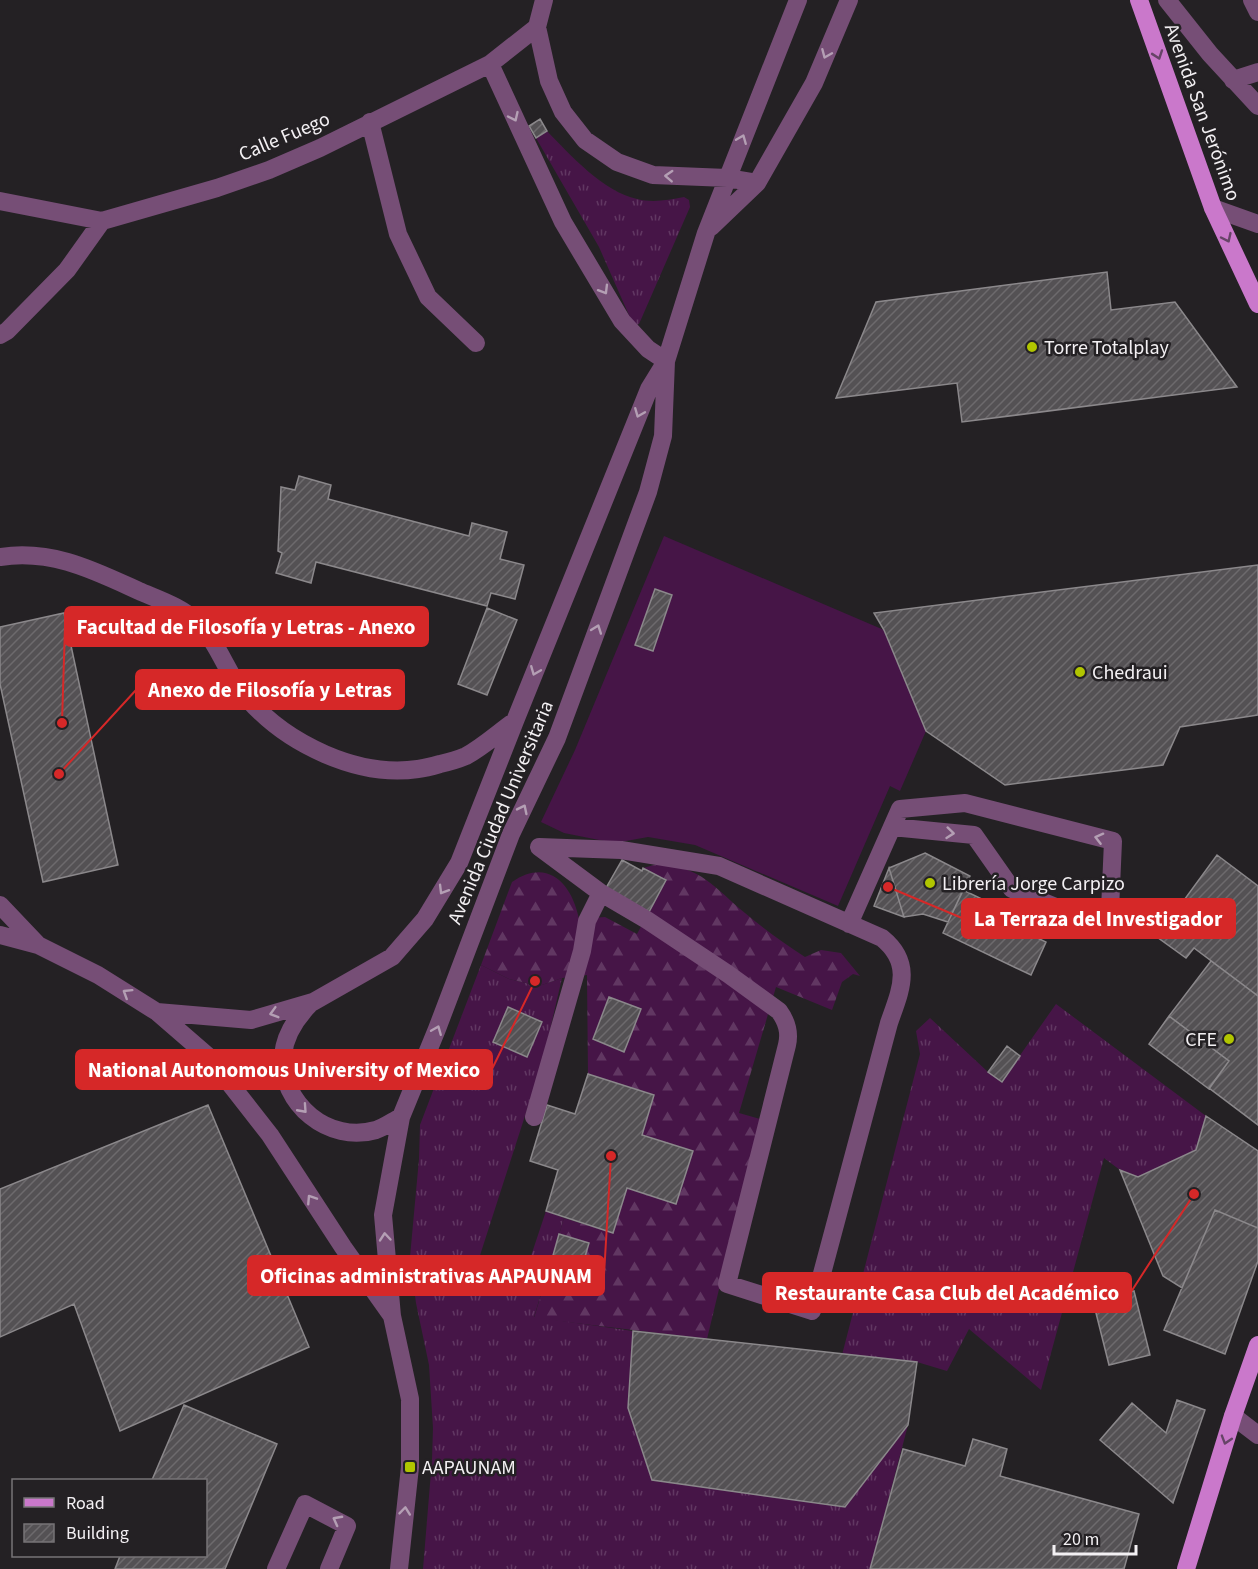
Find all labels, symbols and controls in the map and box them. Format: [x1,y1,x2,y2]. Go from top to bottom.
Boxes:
street label: Avenida San Jerónimo [1157,20,1247,205]
one-way arrow [821,48,833,59]
one-way arrow [1151,49,1164,60]
street label: Calle Fuego [235,105,334,169]
one-way arrow [507,111,519,122]
one-way arrow [735,135,748,145]
one-way arrow [664,169,673,182]
one-way arrow [1220,231,1232,242]
one-way arrow [596,284,608,294]
place label: Torre Totalplay [1044,334,1170,362]
marker: Torre Totalplay [1025,340,1039,354]
one-way arrow [634,407,647,418]
callout: Facultad de Filosofía y Letras - Anexo [65,607,428,646]
text: Facultad de Filosofía y Letras - Anexo [77,612,415,642]
one-way arrow [590,624,603,635]
place label: Chedraui [1092,659,1168,687]
one-way arrow [530,665,542,676]
marker: Chedraui [1073,665,1087,679]
callout: Anexo de Filosofía y Letras [136,670,404,709]
text: Anexo de Filosofía y Letras [147,675,392,705]
street label: Avenida Ciudad Universitaria [441,696,561,929]
one-way arrow [516,805,528,816]
one-way arrow [946,826,955,839]
one-way arrow [1094,832,1104,845]
place label: Librería Jorge Carpizo [942,870,1125,898]
marker: Librería Jorge Carpizo [923,876,937,890]
one-way arrow [439,884,451,894]
callout: La Terraza del Investigador [962,899,1235,938]
text: La Terraza del Investigador [974,904,1223,934]
one-way arrow [123,989,134,1000]
one-way arrow [269,1006,280,1018]
one-way arrow [430,1025,442,1036]
place label: CFE [1185,1026,1217,1054]
marker: CFE [1222,1032,1236,1046]
callout: National Autonomous University of Mexico [76,1050,492,1089]
text: National Autonomous University of Mexico [88,1055,480,1085]
one-way arrow [296,1102,307,1112]
one-way arrow [307,1195,319,1205]
one-way arrow [379,1232,392,1242]
callout: Oficinas administrativas AAPAUNAM [248,1256,604,1295]
text: Oficinas administrativas AAPAUNAM [260,1261,592,1291]
callout: Restaurante Casa Club del Académico [763,1273,1131,1312]
text: Restaurante Casa Club del Académico [775,1278,1119,1308]
one-way arrow [1221,1435,1233,1445]
place label: AAPAUNAM [422,1454,516,1482]
marker: AAPAUNAM [403,1460,417,1474]
legend [12,1479,207,1557]
text: Road [66,1491,105,1516]
one-way arrow [398,1506,411,1515]
one-way arrow [332,1516,343,1527]
scale bar [1054,1518,1136,1556]
text: Building [66,1521,129,1546]
text: 20 m [1063,1527,1099,1552]

